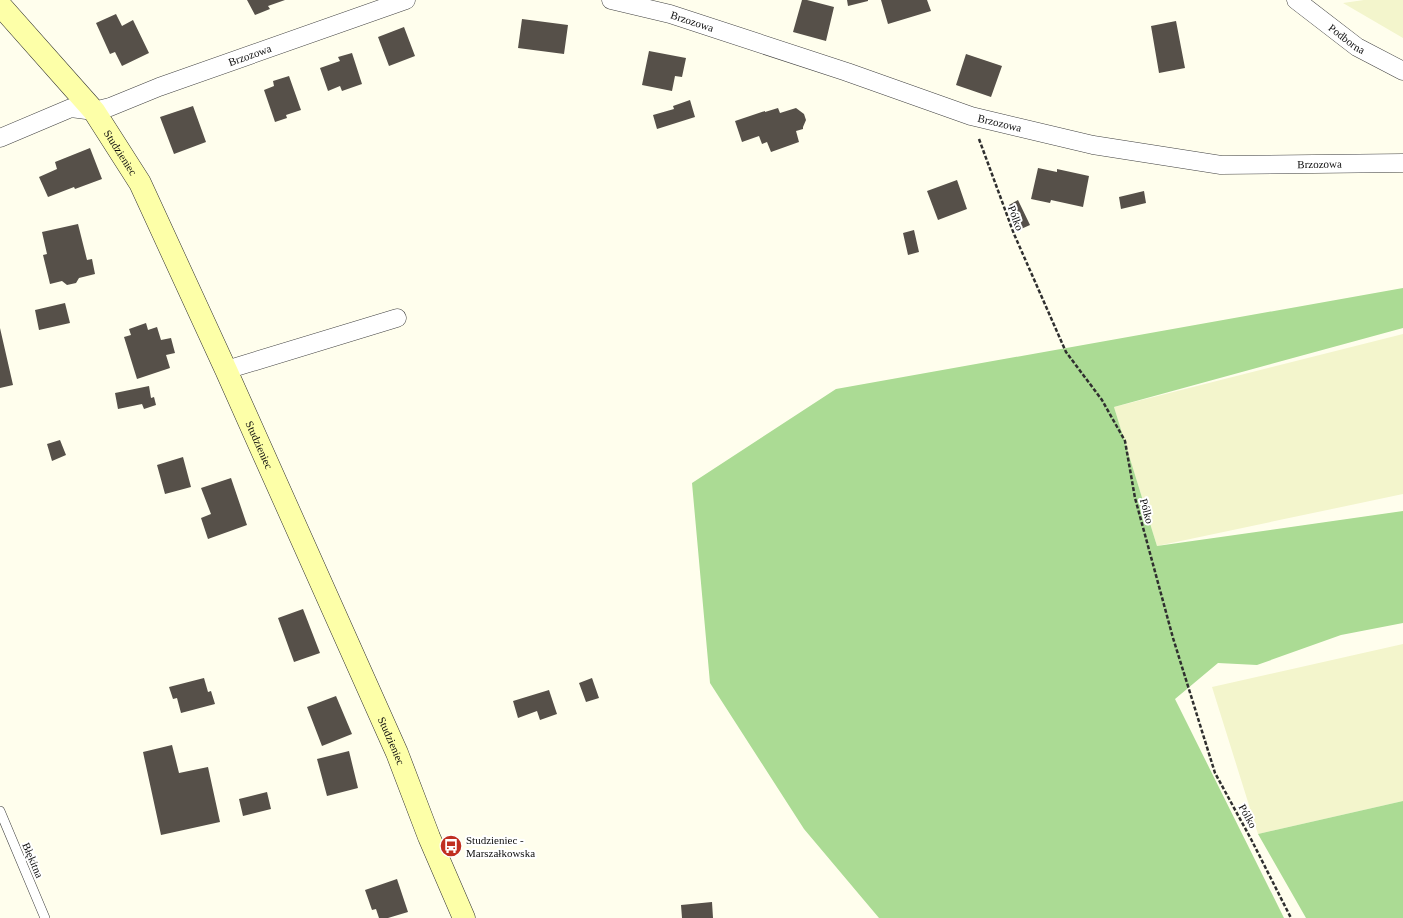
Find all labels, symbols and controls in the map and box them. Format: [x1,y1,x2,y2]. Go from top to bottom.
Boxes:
street label: Brzozowa [669,9,715,34]
street label: Podborna [1326,21,1367,56]
street label: Brzozowa [227,42,273,68]
street label: Brzozowa [977,112,1023,134]
street label: Studzieniec [102,128,140,178]
street label: Brzozowa [1297,158,1342,170]
street label: Pólko [1006,204,1026,233]
street label: Studzieniec [244,419,275,471]
street label: Pólko [1138,497,1156,525]
street label: Studzieniec [376,715,407,767]
street label: Pólko [1237,802,1260,831]
bus stop icon: Studzieniec - Marszałkowska [438,833,464,859]
place label: Studzieniec - Marszałkowska [466,834,535,859]
street label: Błękitna [20,840,46,880]

